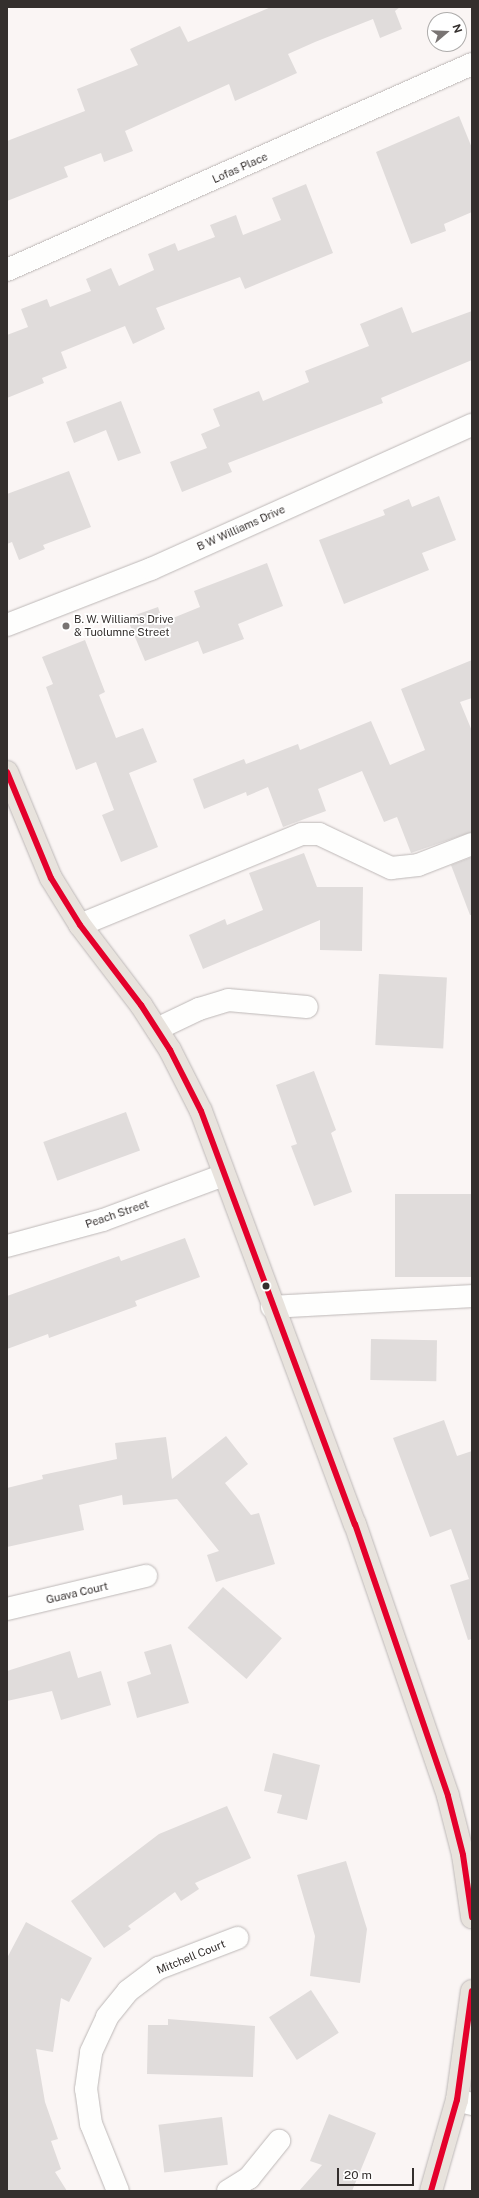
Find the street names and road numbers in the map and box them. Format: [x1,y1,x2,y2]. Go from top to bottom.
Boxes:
street label: Lofas Place [210,150,270,186]
street label: B W Williams Drive [195,502,287,554]
street label: Peach Street [84,1197,150,1231]
street label: Guava Court [45,1579,109,1607]
street label: Mitchell Court [155,1937,227,1977]

